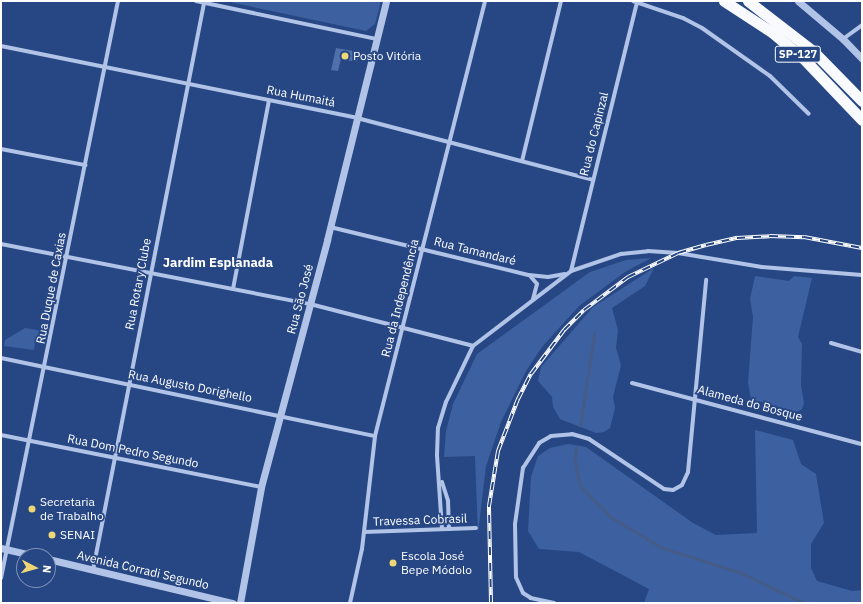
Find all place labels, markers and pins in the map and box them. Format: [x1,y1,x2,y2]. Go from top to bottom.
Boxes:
place label: Posto Vitória [353,49,421,63]
marker: Posto Vitória [340,51,350,61]
place label: Secretaria de Trabalho [40,495,104,523]
marker: Secretaria de Trabalho [27,504,37,514]
place label: SENAI [60,528,95,542]
marker: SENAI [47,530,57,540]
place label: Escola José Bepe Módolo [401,549,472,577]
marker: Escola José Bepe Módolo [388,558,398,568]

